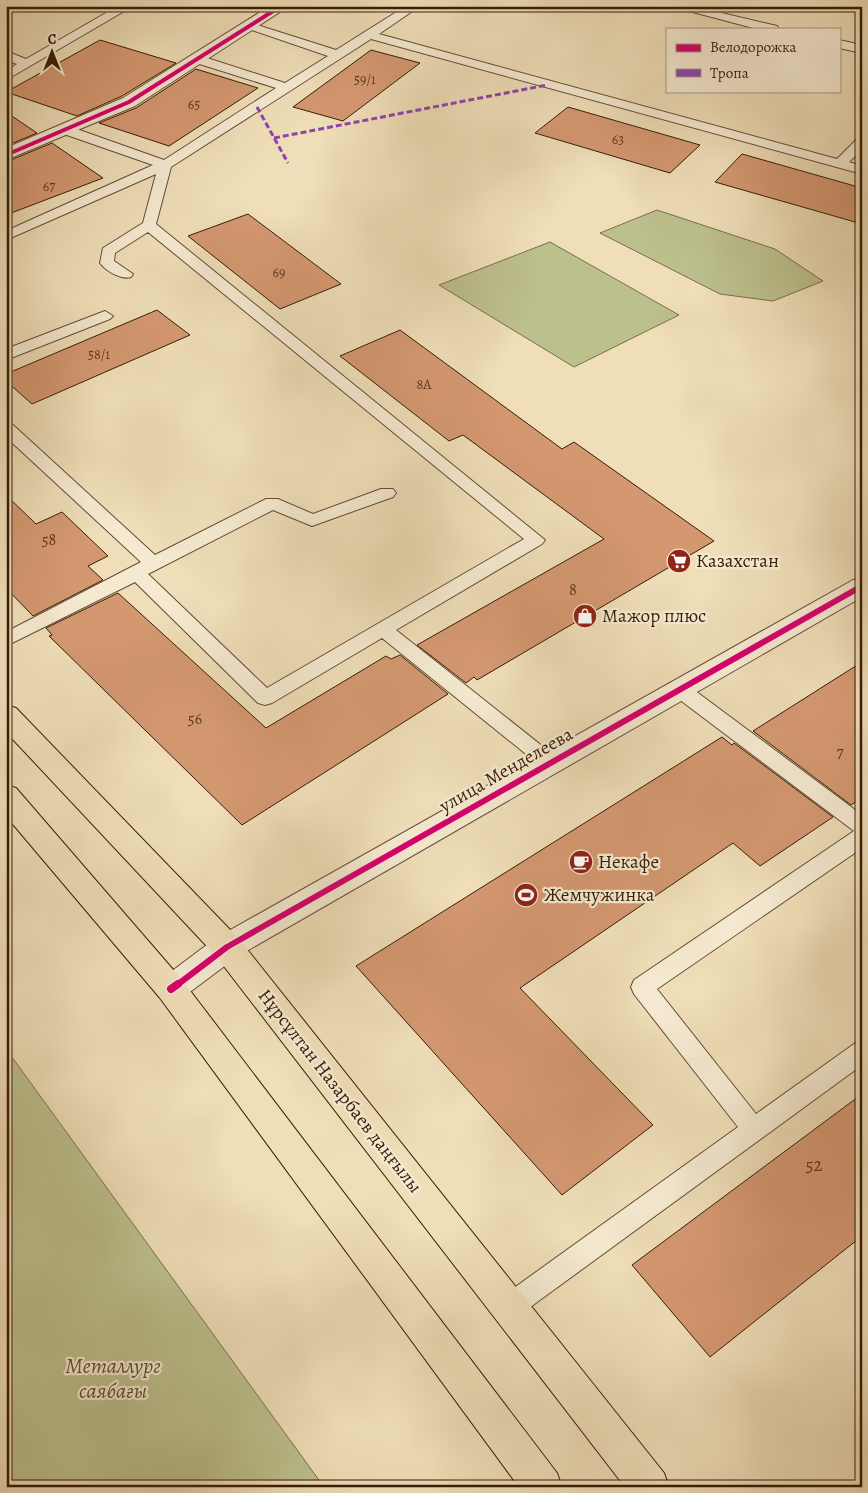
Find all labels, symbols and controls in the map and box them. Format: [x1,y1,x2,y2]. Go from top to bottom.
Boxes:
north arrow [28,28,78,78]
legend [666,28,840,92]
text: С [48,30,57,49]
text: Велодорожка [710,37,797,57]
text: Тропа [710,63,749,83]
house number: 59/1 [354,70,376,89]
house number: 65 [188,95,200,114]
house number: 63 [612,130,624,149]
house number: 67 [43,177,55,196]
house number: 69 [273,263,285,282]
house number: 58/1 [88,345,110,364]
house number: 8А [417,375,432,394]
house number: 58 [42,529,56,551]
supermarket icon: Казахстан [666,548,692,574]
place label: Казахстан [696,548,779,574]
house number: 8 [569,579,577,601]
shop icon: Мажор плюс [572,603,598,629]
place label: Мажор плюс [602,603,706,629]
house number: 56 [188,708,202,730]
street label: улица Менделеева [434,721,578,819]
house number: 7 [837,741,844,763]
cafe icon: Некафе [568,849,594,875]
place label: Некафе [598,849,659,875]
sports icon: Жемчужинка [513,882,539,908]
place label: Жемчужинка [544,882,655,908]
street label: Нұрсұлтан Назарбаев даңғылы [252,983,428,1199]
house number: 52 [805,1152,823,1178]
park label: Металлург саябағы [65,1351,161,1406]

